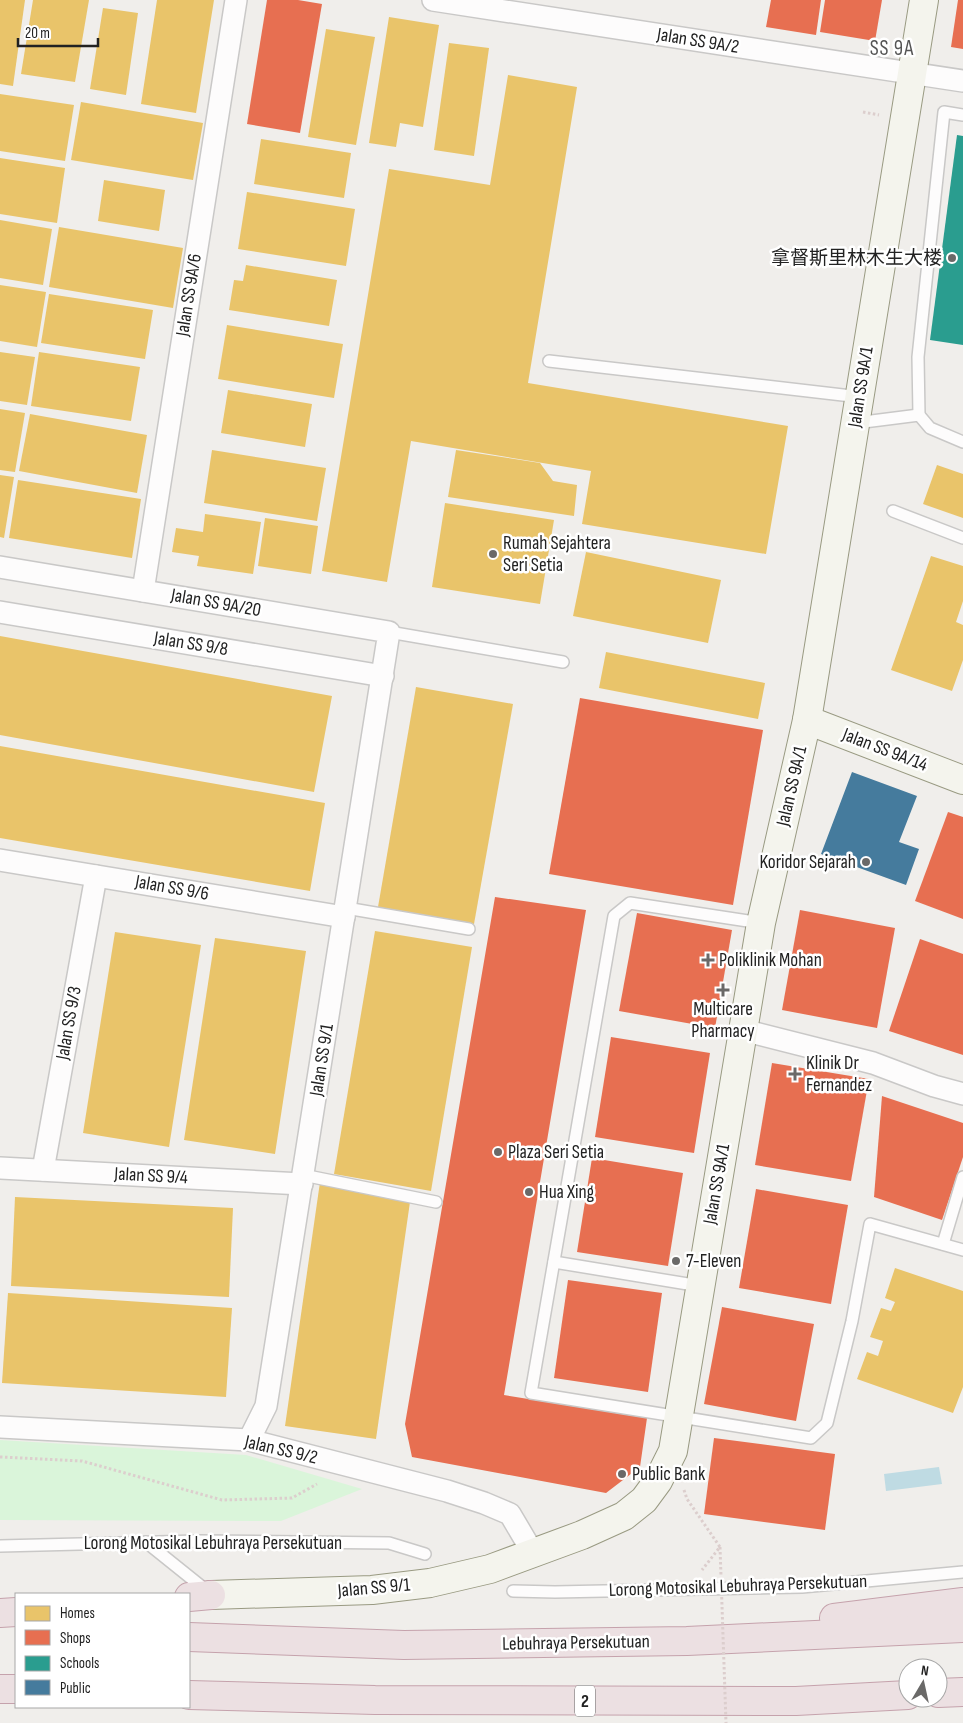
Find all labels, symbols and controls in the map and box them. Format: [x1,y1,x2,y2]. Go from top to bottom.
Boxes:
scale bar [18,15,98,47]
street label: Jalan SS 9A/2 [654,23,741,59]
text: 20 m [25,24,50,43]
district label: SS 9A [870,36,914,61]
place label: 拿督斯里林木生大楼 [771,247,942,270]
street label: Jalan SS 9A/6 [171,252,207,339]
marker: 拿督斯里林木生大楼 [946,252,958,264]
street label: Jalan SS 9A/1 [843,345,879,430]
place label: Rumah Sejahtera Seri Setia [503,532,611,577]
marker: Rumah Sejahtera Seri Setia [487,548,499,560]
street label: Jalan SS 9A/20 [168,584,263,622]
street label: Jalan SS 9/8 [151,627,230,661]
street label: Jalan SS 9A/14 [838,723,931,777]
street label: Jalan SS 9A/1 [771,743,812,829]
place label: Koridor Sejarah [759,851,856,874]
marker: Koridor Sejarah [860,856,872,868]
street label: Jalan SS 9/6 [132,870,211,906]
place label: Poliklinik Mohan [719,949,822,972]
marker: Poliklinik Mohan [701,953,715,967]
street label: Jalan SS 9/3 [51,984,87,1062]
marker: Multicare Pharmacy [717,984,729,996]
place label: Multicare Pharmacy [691,998,755,1043]
street label: Jalan SS 9/1 [305,1022,339,1099]
place label: Klinik Dr Fernandez [806,1052,872,1097]
marker: Klinik Dr Fernandez [788,1067,802,1081]
place label: Plaza Seri Setia [508,1141,604,1164]
street label: Jalan SS 9A/1 [698,1142,735,1227]
marker: Plaza Seri Setia [492,1146,504,1158]
street label: Jalan SS 9/4 [113,1163,188,1189]
place label: Hua Xing [539,1181,595,1204]
marker: Hua Xing [523,1186,535,1198]
place label: 7-Eleven [686,1250,741,1273]
marker: 7-Eleven [670,1255,682,1267]
street label: Jalan SS 9/2 [241,1430,320,1470]
place label: Public Bank [632,1463,706,1486]
marker: Public Bank [616,1468,628,1480]
street label: Lorong Motosikal Lebuhraya Persekutuan [84,1532,342,1555]
street label: Lorong Motosikal Lebuhraya Persekutuan [608,1570,868,1602]
street label: Jalan SS 9/1 [336,1573,412,1603]
legend [15,1593,190,1708]
text: Homes [60,1604,95,1623]
text: Shops [60,1629,91,1648]
street label: Lebuhraya Persekutuan [502,1630,650,1656]
text: Schools [60,1654,99,1673]
north arrow [898,1658,948,1708]
text: N [920,1662,930,1680]
text: Public [60,1679,91,1698]
road number: 2 [575,1685,595,1716]

